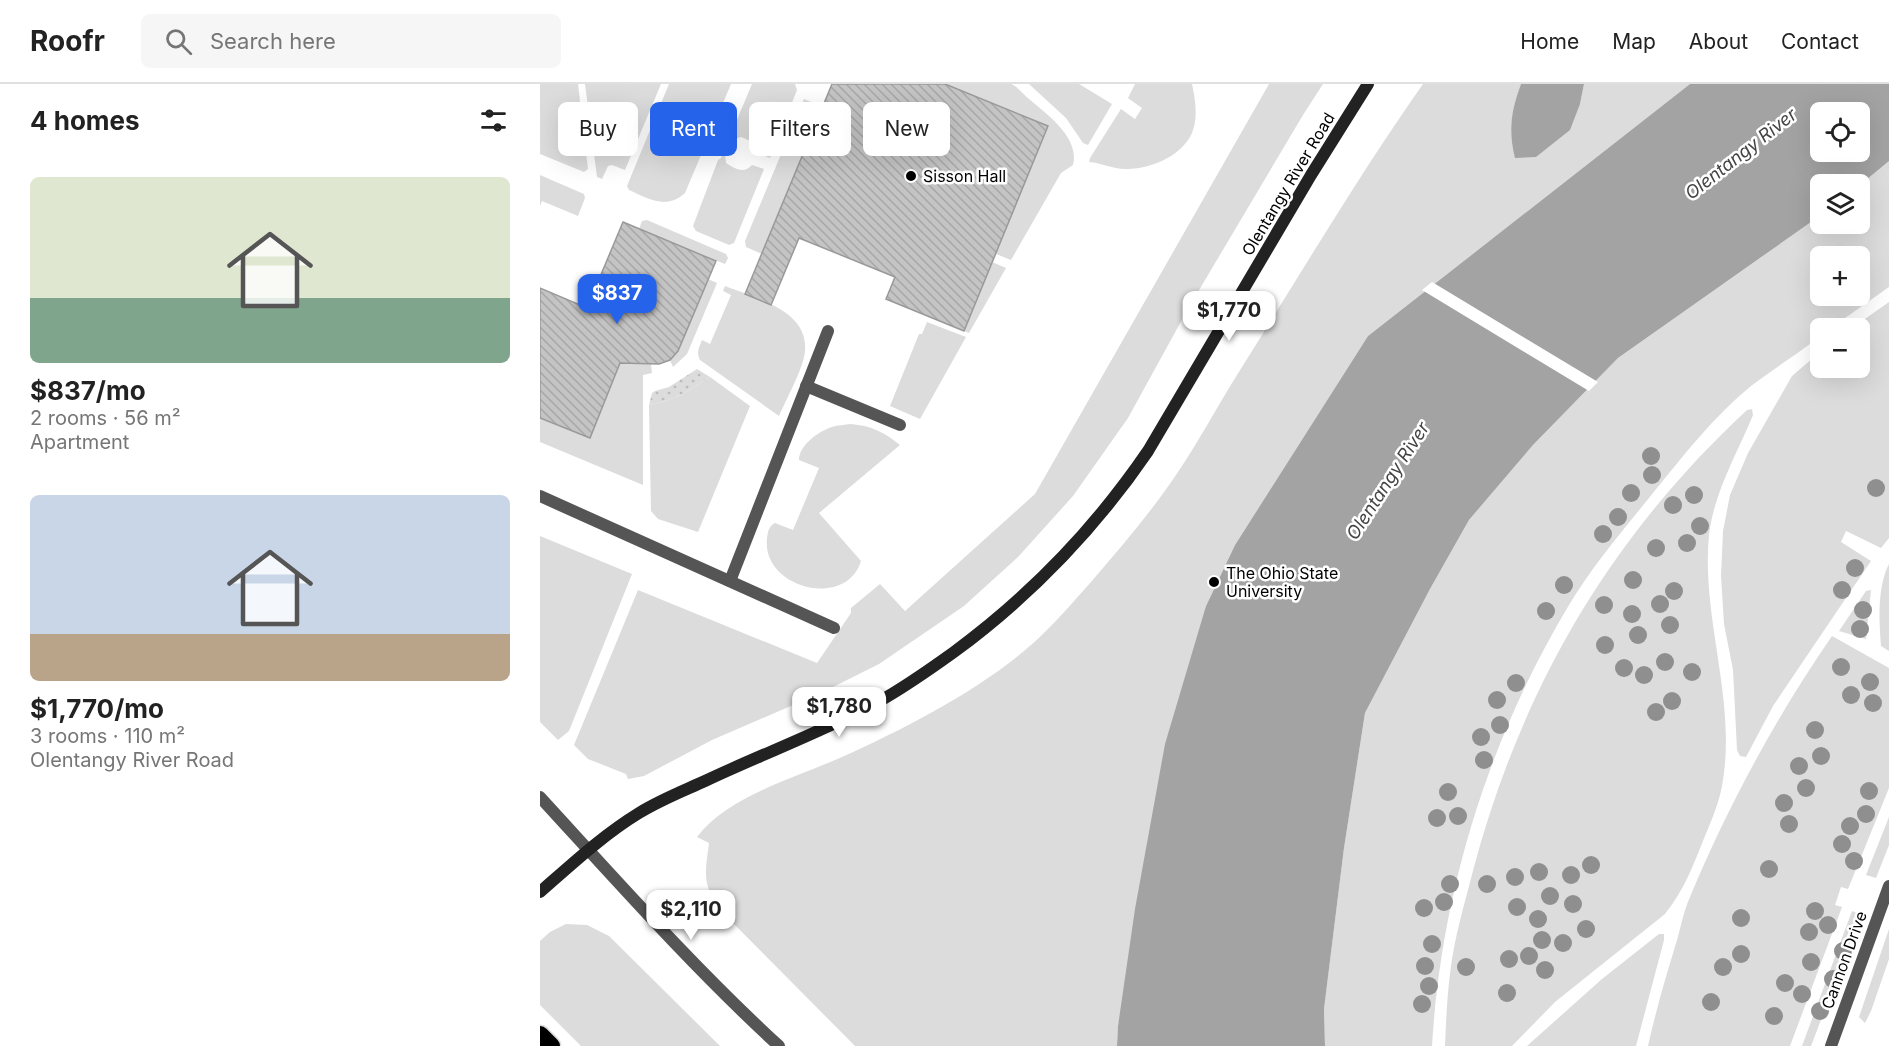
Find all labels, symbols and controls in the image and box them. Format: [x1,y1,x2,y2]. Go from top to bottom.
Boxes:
search box [141,14,561,68]
text: Roofr [30,24,105,58]
icon: search [162,25,195,58]
text: Search here [210,28,336,54]
text: Home [1520,29,1579,54]
text: Map [1612,29,1656,54]
text: About [1689,29,1748,54]
text: Contact [1781,29,1859,54]
chip: Buy [558,102,638,156]
chip: Rent [650,102,737,156]
chip: Filters [749,102,851,156]
chip: New [863,102,950,156]
map controls [1810,102,1870,378]
button: locate [1810,102,1870,162]
water label: Olentangy River [1681,103,1802,204]
icon: filters [477,104,510,137]
text: 4 homes [30,105,140,136]
street label: Olentangy River Road [1237,109,1339,259]
place label: Sisson Hall [923,166,1006,186]
marker: Sisson Hall [904,169,918,183]
button: layers [1810,174,1870,234]
icon: home [216,216,324,324]
button: + [1810,246,1870,306]
pin: $837 [581,274,653,325]
text: $837 [592,281,642,305]
pin: $1,770 [1180,291,1278,342]
text: $1,770 [1197,298,1261,322]
button: − [1810,318,1870,378]
text: $837/mo [30,375,146,406]
text: 2 rooms · 56 m² [30,406,181,430]
water label: Olentangy River [1342,417,1434,543]
text: Apartment [30,430,129,454]
icon: home [216,534,324,642]
place label: The Ohio State University [1226,563,1338,601]
marker: The Ohio State University [1207,575,1221,589]
pin: $1,780 [790,687,888,738]
text: $1,770/mo [30,693,164,724]
text: $1,780 [806,694,872,718]
text: 3 rooms · 110 m² [30,724,185,748]
text: Olentangy River Road [30,748,234,772]
pin: $2,110 [642,890,740,941]
text: $2,110 [660,897,722,921]
street label: Cannon Drive [1817,908,1871,1012]

